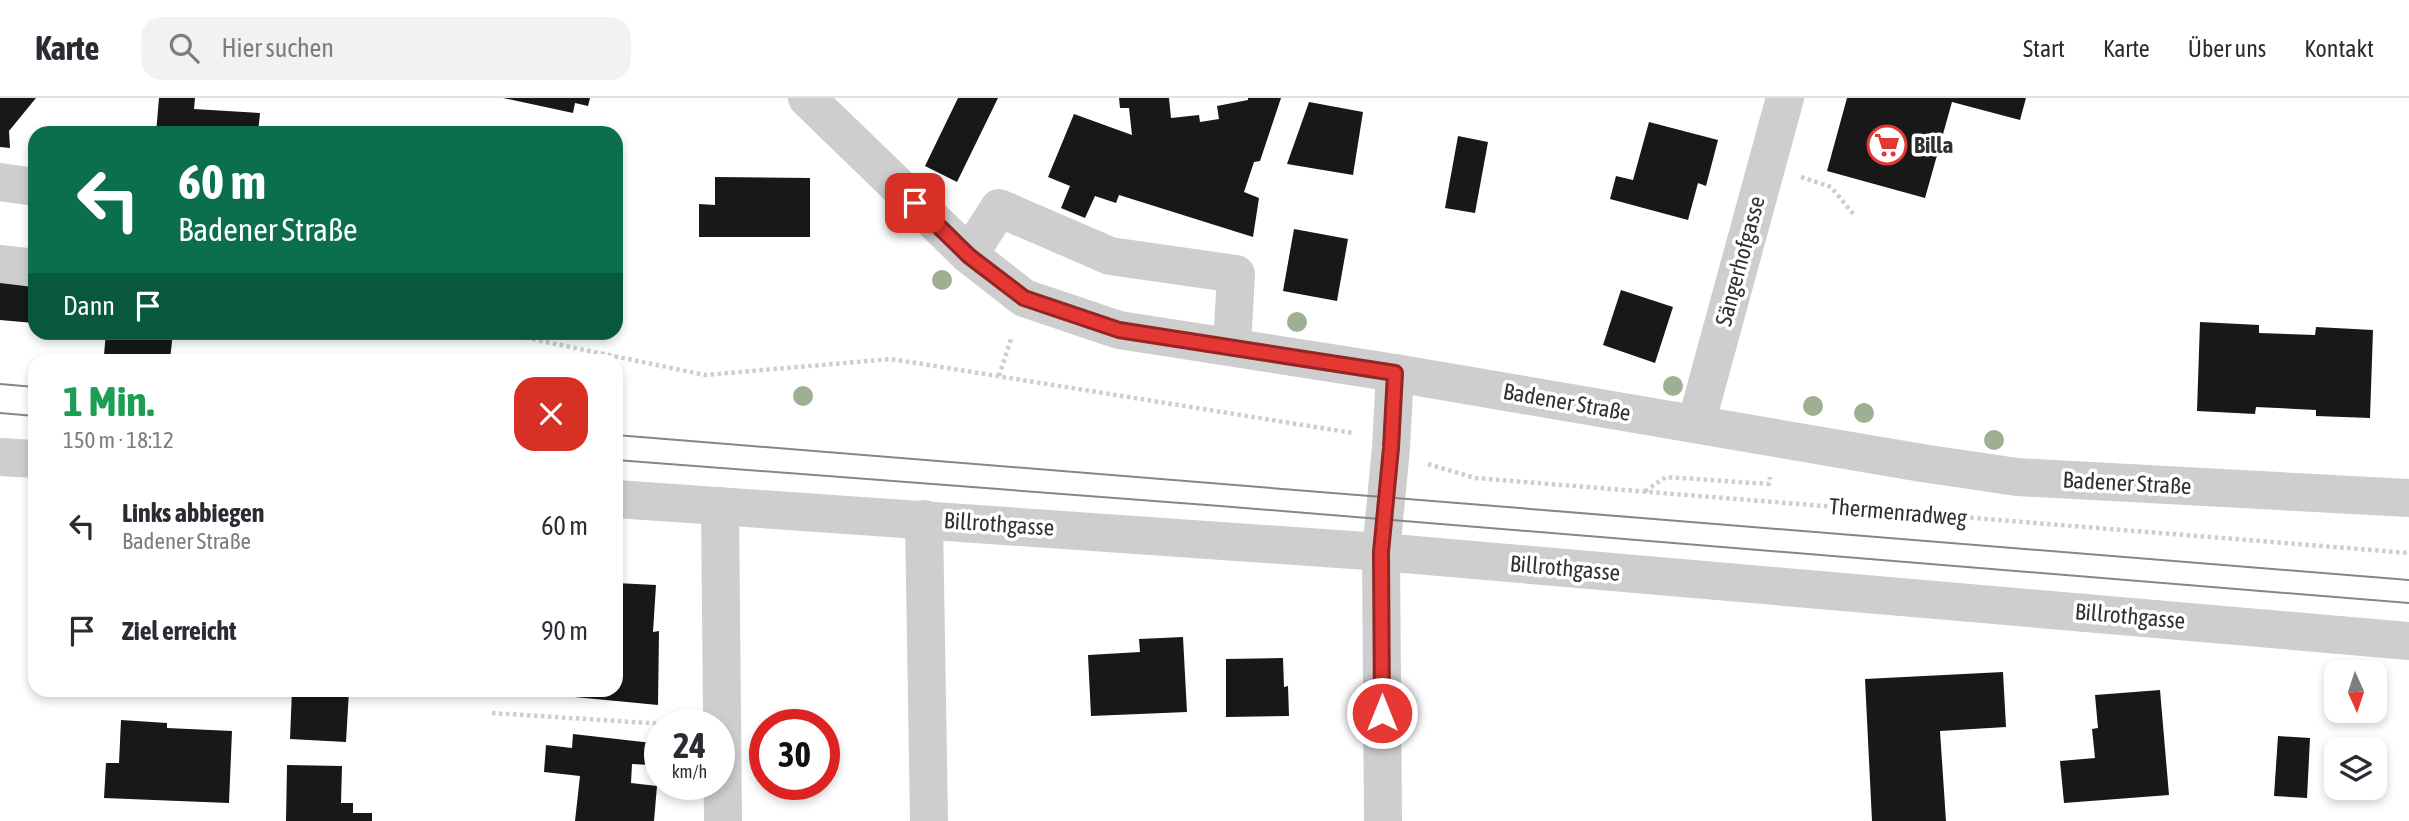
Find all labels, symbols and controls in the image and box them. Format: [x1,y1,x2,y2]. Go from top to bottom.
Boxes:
search box [141,17,631,80]
text: Karte [35,29,99,67]
icon: search [165,29,203,67]
text: Hier suchen [221,33,334,63]
text: Start [2023,35,2065,62]
text: Karte [2103,35,2150,62]
text: Über uns [2188,35,2266,62]
text: Kontakt [2304,35,2374,62]
supermarket icon: Billa [1866,124,1908,166]
place label: Billa [1914,132,1953,158]
text: 60 m [178,153,266,209]
icon: left [63,154,154,245]
pin [885,173,945,233]
icon: arrive [896,184,934,222]
street label: Sängerhofgasse [1710,193,1770,329]
text: Badener Straße [178,211,358,248]
icon: arrive [129,287,167,325]
text: Dann [63,291,115,321]
text: 1 Min. [63,377,154,425]
button: close [514,377,588,451]
street label: Badener Straße [1501,378,1633,426]
text: 150 m · 18:12 [63,427,174,453]
street label: Badener Straße [2062,467,2192,499]
street label: Thermenradweg [1828,493,1968,531]
text: Links abbiegen [122,498,264,528]
icon: left [63,507,101,545]
street label: Billrothgasse [943,507,1055,541]
text: 60 m [541,511,588,541]
text: Badener Straße [122,528,251,554]
street label: Billrothgasse [1509,550,1621,586]
street label: Billrothgasse [2074,598,2186,634]
icon: arrive [63,612,101,650]
text: Ziel erreicht [122,616,237,646]
text: 90 m [541,616,588,646]
north arrow [2324,660,2387,723]
map controls [2324,660,2387,800]
position arrow [1345,676,1419,750]
speed limit sign: 30 [749,709,840,800]
text: 24 [673,725,706,765]
button: layers [2324,737,2387,800]
text: km/h [672,761,707,782]

